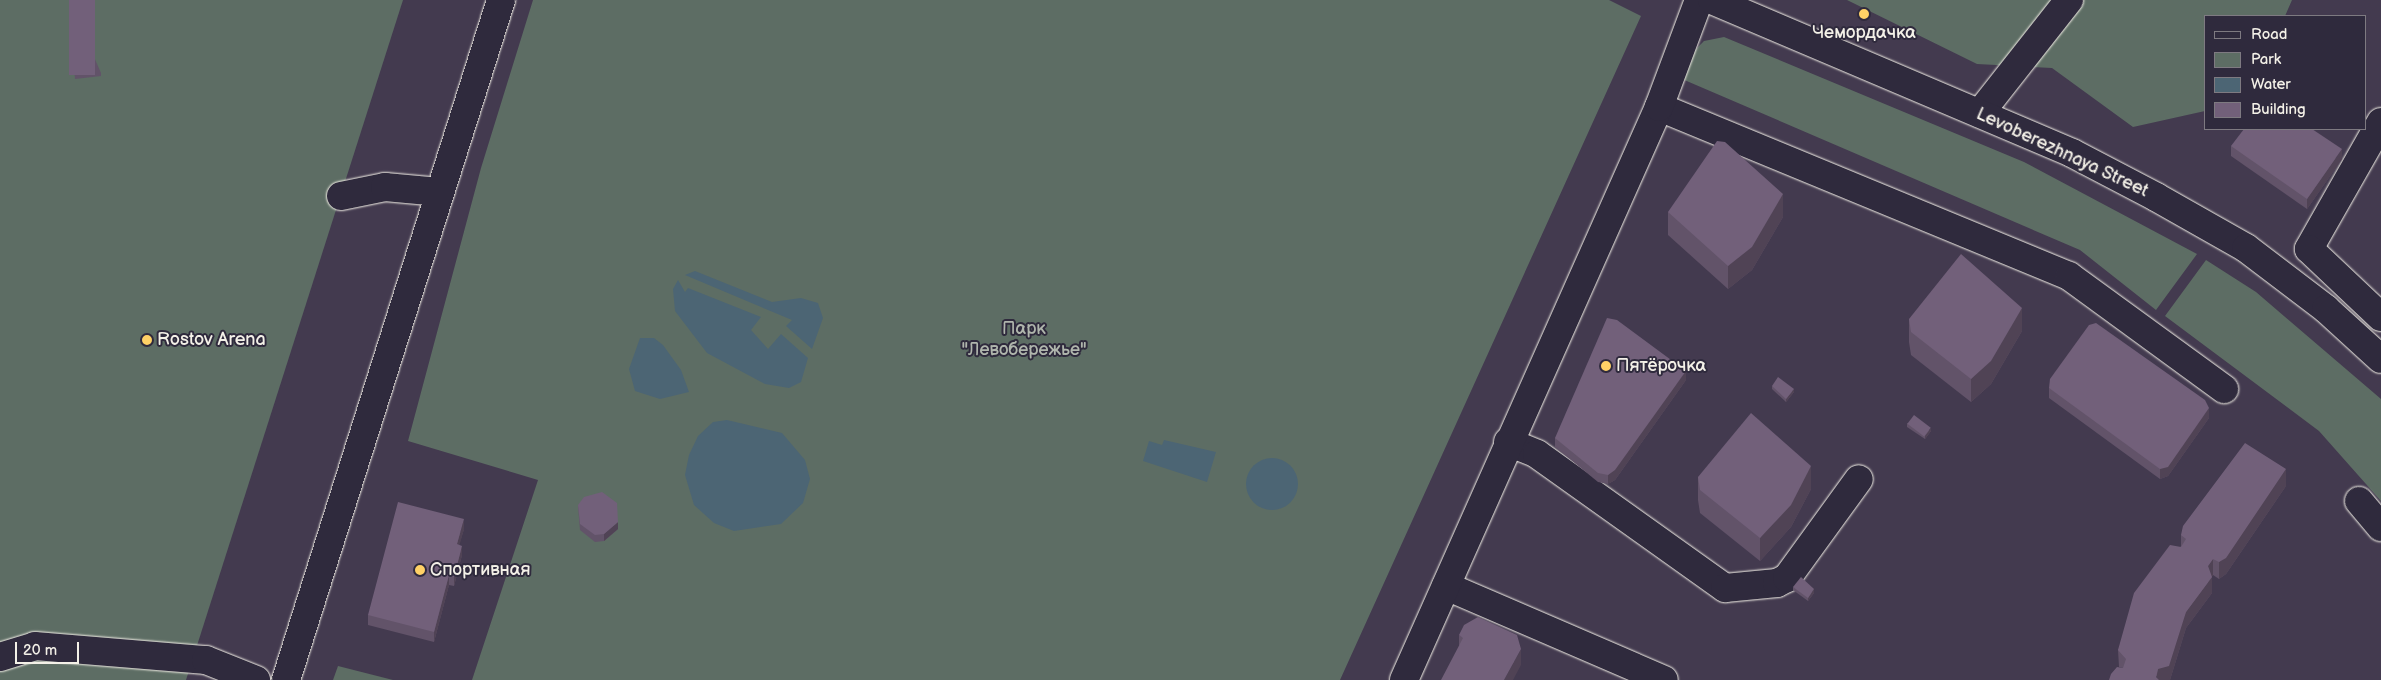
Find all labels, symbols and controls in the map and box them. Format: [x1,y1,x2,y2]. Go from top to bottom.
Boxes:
marker: Чемордачка [1858,8,1870,20]
legend [2204,15,2366,130]
place label: Чемордачка [1812,22,1916,44]
text: Road [2251,25,2287,44]
text: Park [2251,50,2281,69]
text: Water [2251,75,2291,94]
text: Building [2251,100,2306,119]
street label: Levoberezhnaya Street [1972,104,2152,202]
park label: Парк "Левобережье" [961,319,1087,362]
place label: Rostov Arena [157,329,266,351]
marker: Rostov Arena [141,334,153,346]
place label: Пятёрочка [1616,355,1706,377]
marker: Пятёрочка [1600,360,1612,372]
place label: Спортивная [430,559,530,581]
marker: Спортивная [414,564,426,576]
scale bar [18,632,81,664]
text: 20 m [23,641,57,660]

